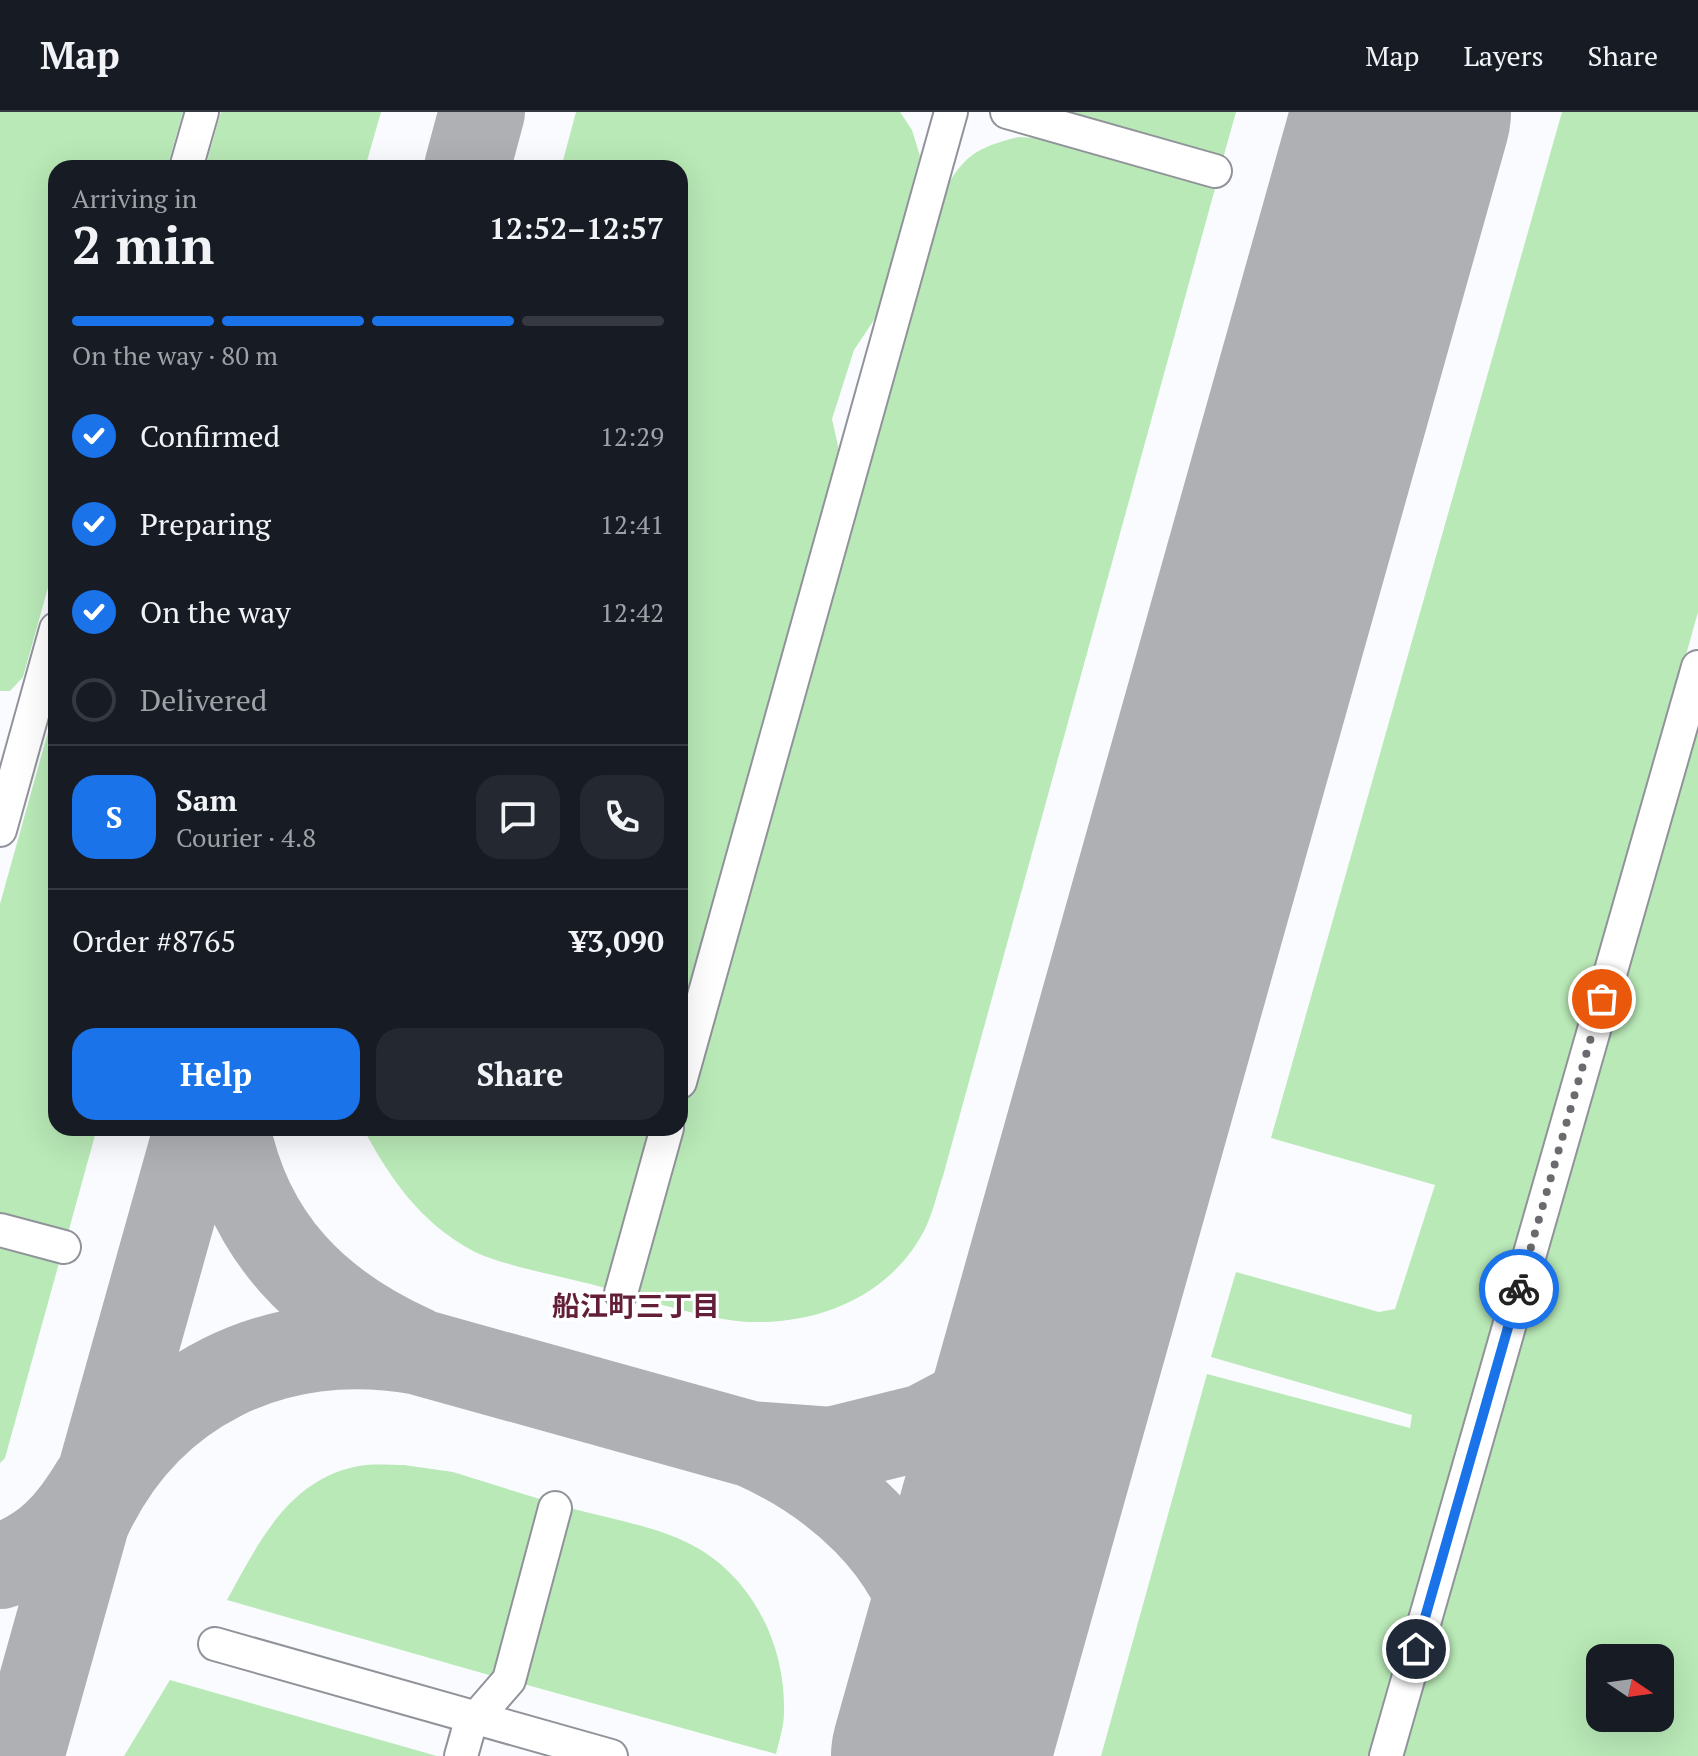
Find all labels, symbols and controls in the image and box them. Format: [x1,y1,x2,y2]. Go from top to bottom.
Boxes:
text: Map [40,30,120,80]
text: Map [1365,37,1419,74]
text: Layers [1463,37,1544,74]
text: Share [1588,37,1658,74]
text: Arriving in [72,181,197,215]
text: 12:52–12:57 [489,208,664,248]
text: 2 min [72,210,214,279]
text: On the way · 80 m [72,338,278,372]
icon: check [72,414,116,458]
text: Confirmed [140,416,280,456]
text: 12:29 [600,419,664,453]
icon: check [72,502,116,546]
text: Preparing [140,504,271,544]
text: 12:41 [600,507,664,541]
icon: check [72,590,116,634]
text: On the way [140,592,291,632]
text: 12:42 [600,595,664,629]
text: Delivered [140,680,267,720]
button: chat [476,775,560,859]
button: phone [580,775,664,859]
text: Sam [176,780,237,820]
text: S [106,797,122,837]
text: Courier · 4.8 [176,820,316,854]
text: Order #8765 [72,921,236,961]
text: ¥3,090 [570,921,664,961]
pin [1568,965,1636,1033]
icon: bag [1580,977,1624,1021]
button: Help [72,1028,360,1120]
button: Share [376,1028,664,1120]
courier [1479,1249,1559,1329]
icon: bike [1497,1267,1541,1311]
district label: 船江町三丁目 [552,1287,720,1324]
pin [1382,1615,1450,1683]
icon: home [1394,1627,1438,1671]
north arrow [1586,1644,1674,1732]
map controls [1586,1644,1674,1732]

